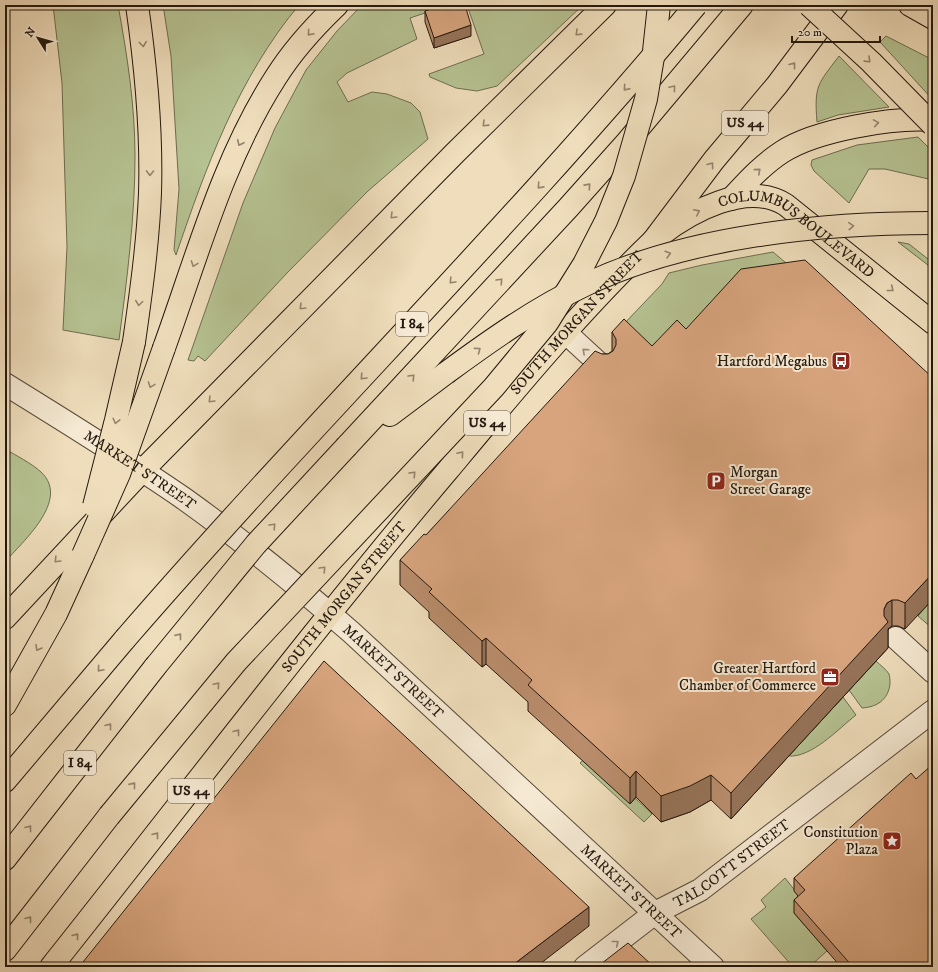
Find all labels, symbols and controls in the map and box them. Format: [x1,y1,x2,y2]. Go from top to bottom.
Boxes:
north arrow [18,18,58,58]
scale bar [792,18,880,44]
text: N [23,25,39,40]
text: 20 m [798,25,822,40]
one-way arrow [575,28,583,36]
one-way arrow [307,29,314,36]
one-way arrow [138,41,147,47]
one-way arrow [864,55,871,62]
one-way arrow [788,62,795,69]
one-way arrow [623,83,630,91]
one-way arrow [669,85,676,92]
road number: US 44 [722,111,768,135]
one-way arrow [482,119,490,126]
one-way arrow [873,119,880,128]
one-way arrow [237,138,245,146]
one-way arrow [706,163,713,170]
one-way arrow [753,169,760,176]
one-way arrow [146,170,154,176]
one-way arrow [537,181,545,189]
one-way arrow [583,183,590,190]
street label: COLUMBUS BOULEVARD [715,186,879,282]
one-way arrow [693,209,701,217]
one-way arrow [390,211,398,219]
one-way arrow [848,222,854,231]
street label: SOUTH MORGAN STREET [506,246,648,398]
one-way arrow [665,251,671,259]
one-way arrow [191,260,199,267]
one-way arrow [449,276,457,284]
one-way arrow [495,278,503,286]
one-way arrow [887,284,894,291]
one-way arrow [135,300,144,306]
one-way arrow [299,302,307,310]
road number: I 84 [396,312,428,336]
one-way arrow [473,347,480,354]
one-way arrow [582,348,589,355]
bus stop icon: Hartford Megabus [830,350,852,372]
place label: Hartford Megabus [717,352,827,371]
one-way arrow [361,372,368,379]
one-way arrow [407,374,414,381]
one-way arrow [148,381,156,388]
one-way arrow [208,395,216,403]
road number: US 44 [464,411,510,435]
one-way arrow [112,418,120,424]
street label: MARKET STREET [80,426,200,514]
one-way arrow [457,451,464,458]
place label: Morgan Street Garage [730,463,811,499]
parking icon: Morgan Street Garage [705,470,727,492]
one-way arrow [408,471,415,479]
street label: SOUTH MORGAN STREET [277,517,411,676]
one-way arrow [268,523,275,531]
one-way arrow [55,555,62,563]
one-way arrow [319,566,326,574]
street label: MARKET STREET [339,620,448,723]
one-way arrow [175,634,182,641]
one-way arrow [35,644,42,651]
place label: Greater Hartford Chamber of Commerce [679,659,817,695]
one-way arrow [97,664,104,672]
office icon: Greater Hartford Chamber of Commerce [819,666,841,688]
one-way arrow [212,682,219,690]
one-way arrow [104,723,111,730]
one-way arrow [232,730,239,737]
road number: I 84 [64,751,96,775]
road number: US 44 [168,779,214,803]
one-way arrow [129,783,136,790]
street label: TALCOTT STREET [670,814,794,912]
place label: Constitution Plaza [803,823,879,859]
one-way arrow [24,826,31,833]
place icon: Constitution Plaza [881,830,903,852]
one-way arrow [152,832,159,839]
street label: MARKET STREET [577,840,686,943]
one-way arrow [24,917,31,924]
one-way arrow [71,934,78,941]
one-way arrow [611,941,618,948]

